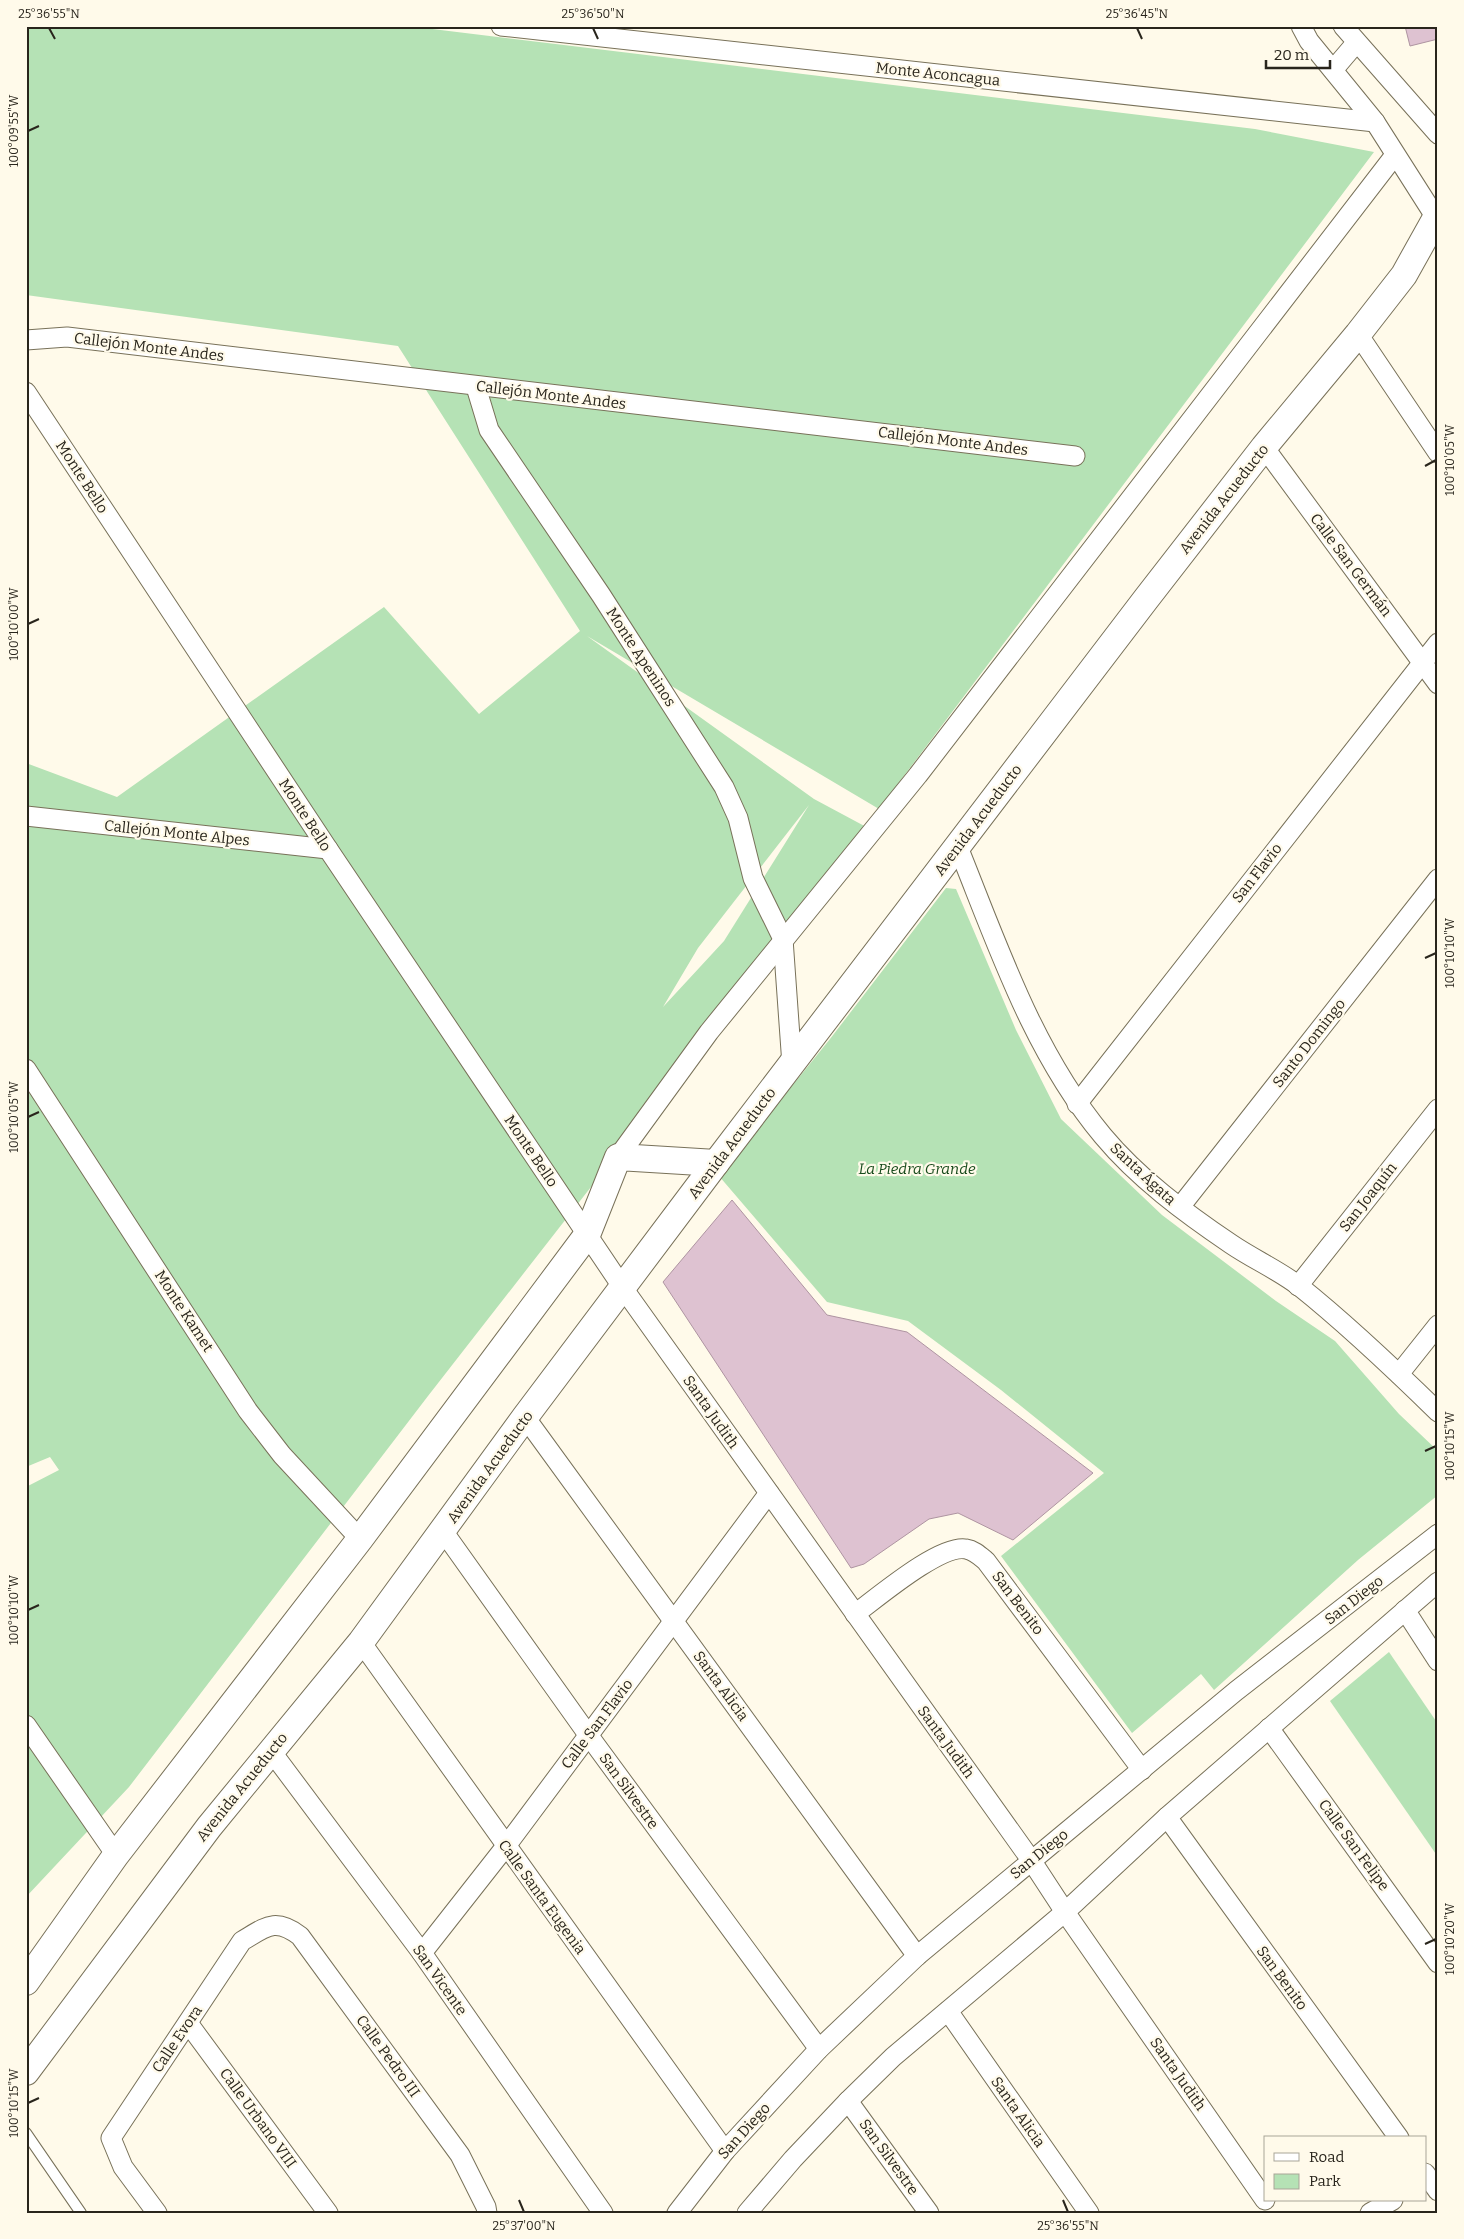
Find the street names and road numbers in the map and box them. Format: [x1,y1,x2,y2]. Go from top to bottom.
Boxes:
street label: Monte Aconcagua [875,59,1001,89]
street label: Callejón Monte Andes [73,329,225,365]
street label: Callejón Monte Andes [475,377,627,413]
street label: Callejón Monte Andes [877,423,1029,459]
street label: Monte Bello [52,437,112,517]
street label: Avenida Acueducto [1176,440,1272,558]
street label: Calle San Germán [1306,510,1396,621]
street label: Monte Apeninos [602,604,680,710]
street label: Avenida Acueducto [930,761,1026,879]
street label: Monte Bello [275,775,335,855]
street label: Callejón Monte Alpes [103,816,251,850]
street label: San Flavio [1228,840,1286,906]
street label: Santo Domingo [1269,995,1349,1091]
street label: Avenida Acueducto [684,1084,780,1202]
street label: Monte Bello [500,1112,562,1190]
street label: Santa Ágata [1107,1139,1179,1209]
street label: San Joaquín [1335,1158,1401,1235]
street label: Monte Kamet [151,1267,217,1356]
street label: Santa Judith [679,1372,743,1452]
street label: Avenida Acueducto [443,1407,537,1527]
street label: San Benito [988,1568,1048,1638]
street label: San Diego [1321,1572,1387,1628]
street label: Santa Alicia [690,1648,752,1724]
street label: Calle San Flavio [557,1676,637,1772]
street label: Santa Judith [914,1702,979,1782]
street label: Avenida Acueducto [193,1729,291,1845]
street label: San Silvestre [595,1750,663,1832]
street label: Calle San Felipe [1315,1796,1393,1894]
street label: San Diego [1006,1825,1072,1883]
street label: Calle Santa Eugenia [494,1836,590,1958]
street label: San Vicente [409,1941,471,2019]
street label: San Benito [1253,1942,1311,2014]
street label: Calle Evora [148,2002,206,2076]
street label: Calle Pedro III [352,2011,424,2101]
street label: Santa Judith [1146,2034,1210,2114]
street label: Calle Urbano VIII [216,2065,300,2171]
street label: Santa Alicia [987,2073,1049,2151]
street label: San Diego [714,2099,774,2163]
street label: San Silvestre [855,2116,923,2198]

